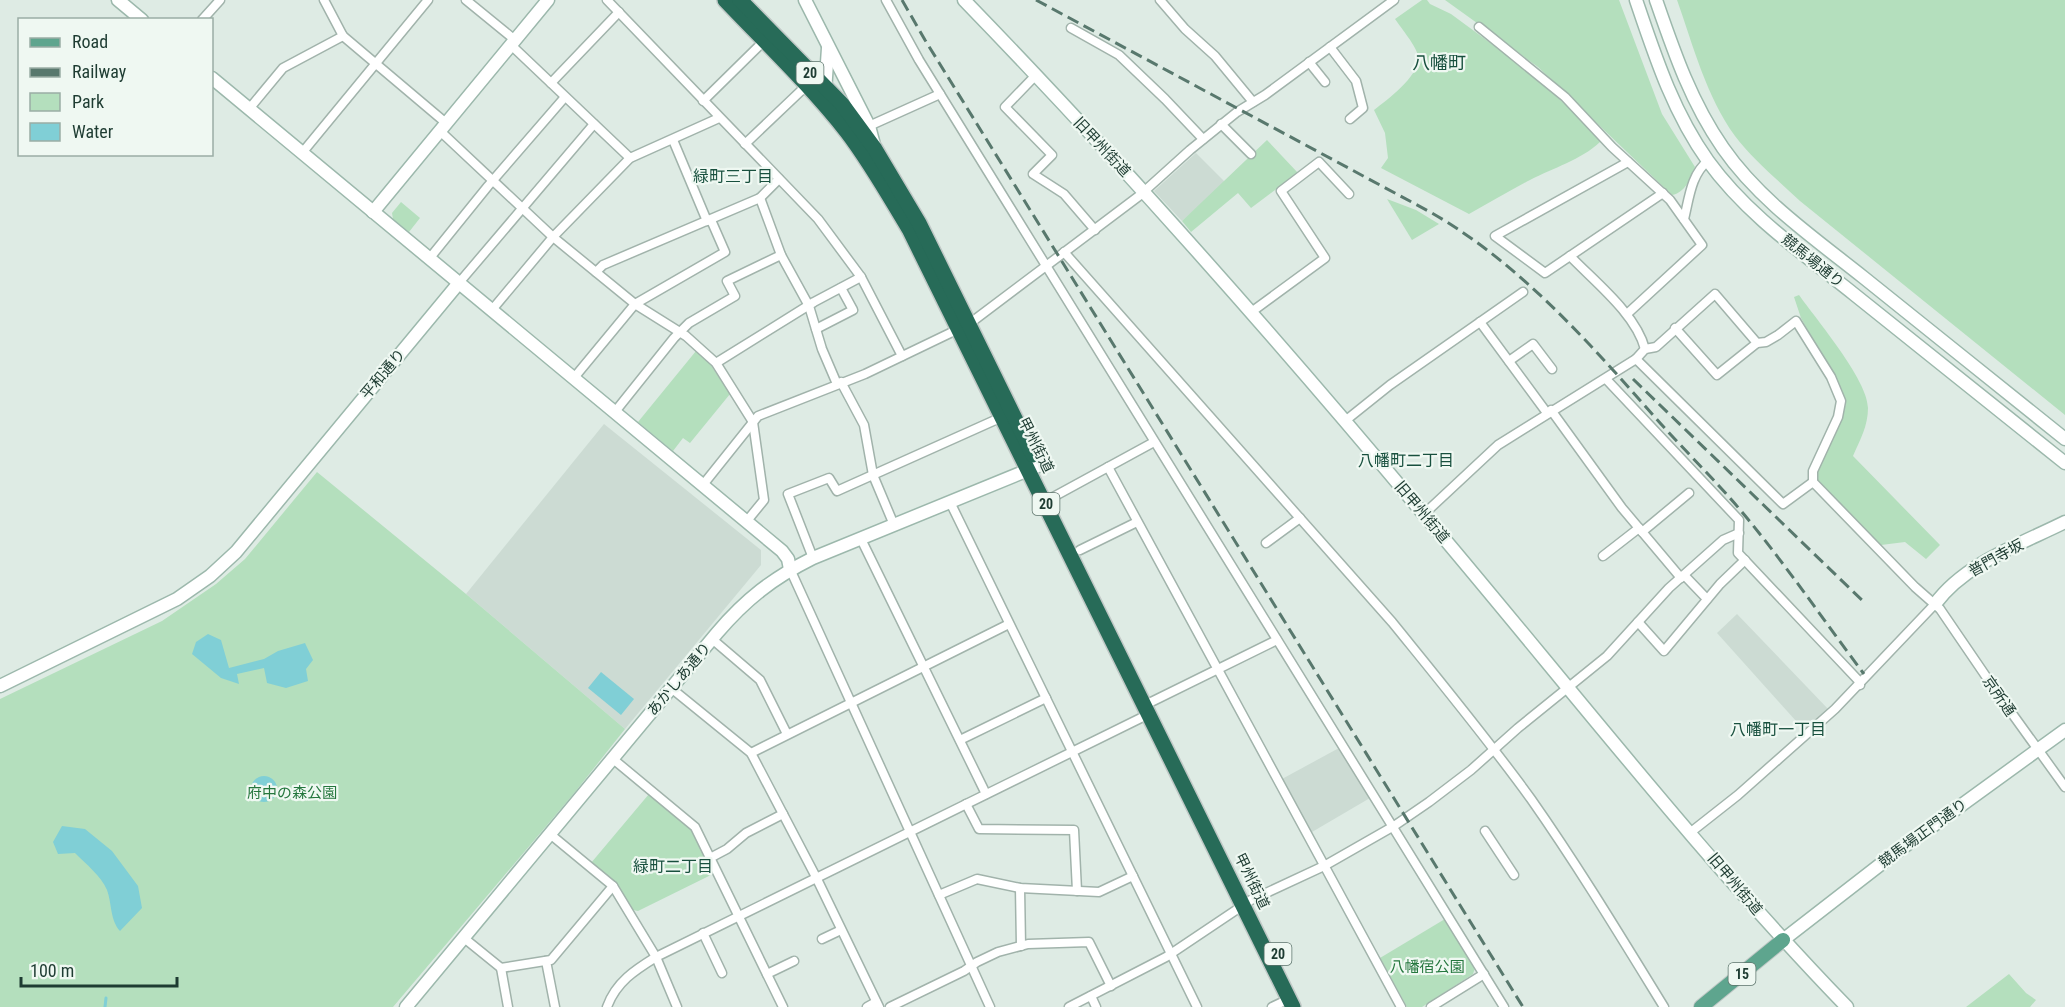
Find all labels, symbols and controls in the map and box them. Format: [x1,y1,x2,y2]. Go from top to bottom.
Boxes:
legend [18,18,213,156]
text: Road [72,31,108,52]
district label: 八幡町 [1412,52,1466,73]
text: Railway [72,61,127,82]
road number: 20 [796,62,824,84]
text: Park [72,91,104,112]
street label: 旧甲州街道 [1070,113,1134,181]
text: Water [72,121,114,142]
district label: 緑町三丁目 [693,167,773,186]
street label: 競馬場通り [1778,230,1848,292]
street label: 平和通り [357,345,409,403]
street label: 甲州街道 [1014,414,1058,476]
district label: 八幡町二丁目 [1358,451,1454,470]
street label: 旧甲州街道 [1391,477,1453,547]
road number: 20 [1032,493,1060,515]
street label: 普門寺坂 [1965,536,2027,580]
street label: あかしあ通り [643,639,715,719]
street label: 京所通 [1979,672,2019,720]
district label: 八幡町一丁目 [1730,720,1826,739]
park label: 府中の森公園 [247,784,337,802]
street label: 競馬場正門通り [1875,795,1971,871]
street label: 旧甲州街道 [1704,849,1766,919]
street label: 甲州街道 [1231,850,1273,912]
district label: 緑町二丁目 [633,857,713,876]
road number: 20 [1264,943,1292,965]
scale bar [21,950,177,988]
park label: 八幡宿公園 [1389,958,1465,976]
text: 100 m [30,960,74,981]
road number: 15 [1728,963,1756,985]

